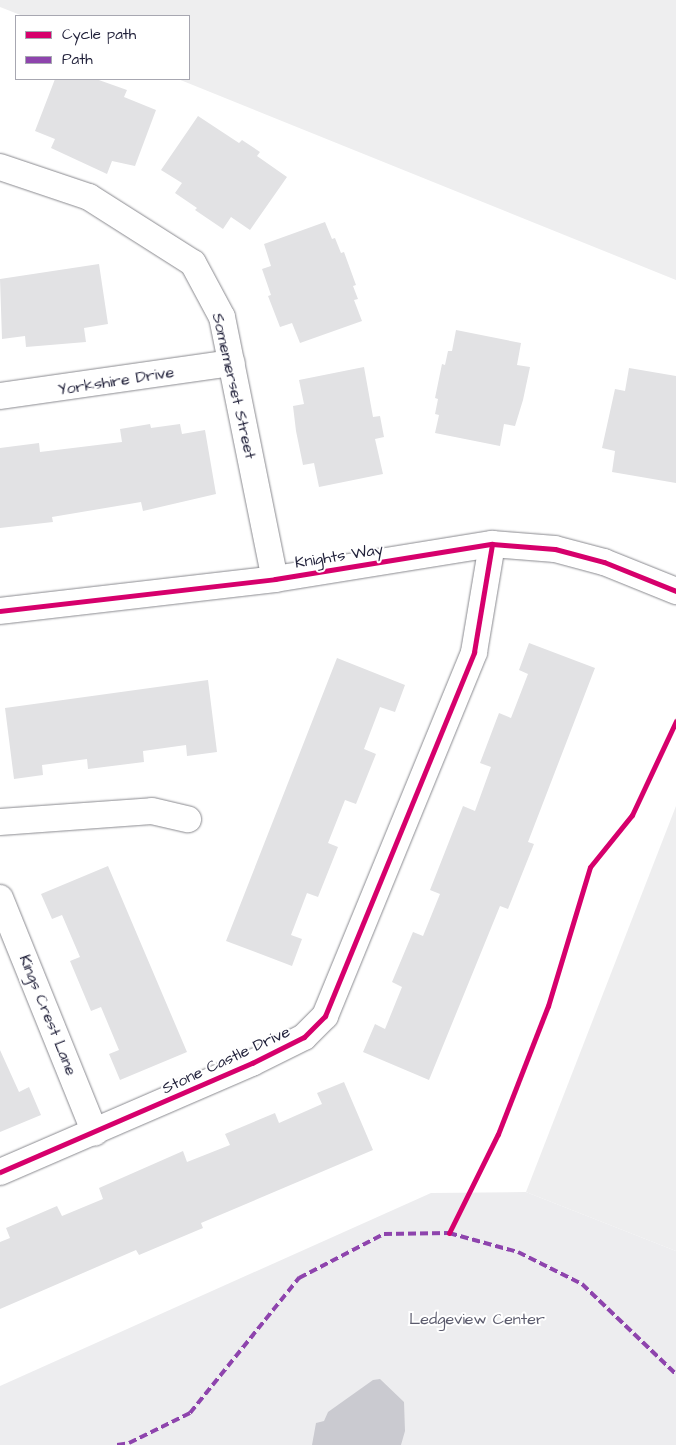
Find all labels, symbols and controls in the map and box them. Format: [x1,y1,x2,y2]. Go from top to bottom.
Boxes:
legend [15,15,190,80]
text: Cycle path [62,24,136,45]
text: Path [62,49,93,70]
street label: Somemerset Street [208,311,260,461]
street label: Yorkshire Drive [57,362,175,400]
street label: Knights Way [293,540,385,572]
street label: Kings Crest Lane [15,952,81,1078]
street label: Stone Castle Drive [159,1022,293,1098]
park label: Ledgeview Center [409,1309,545,1329]

